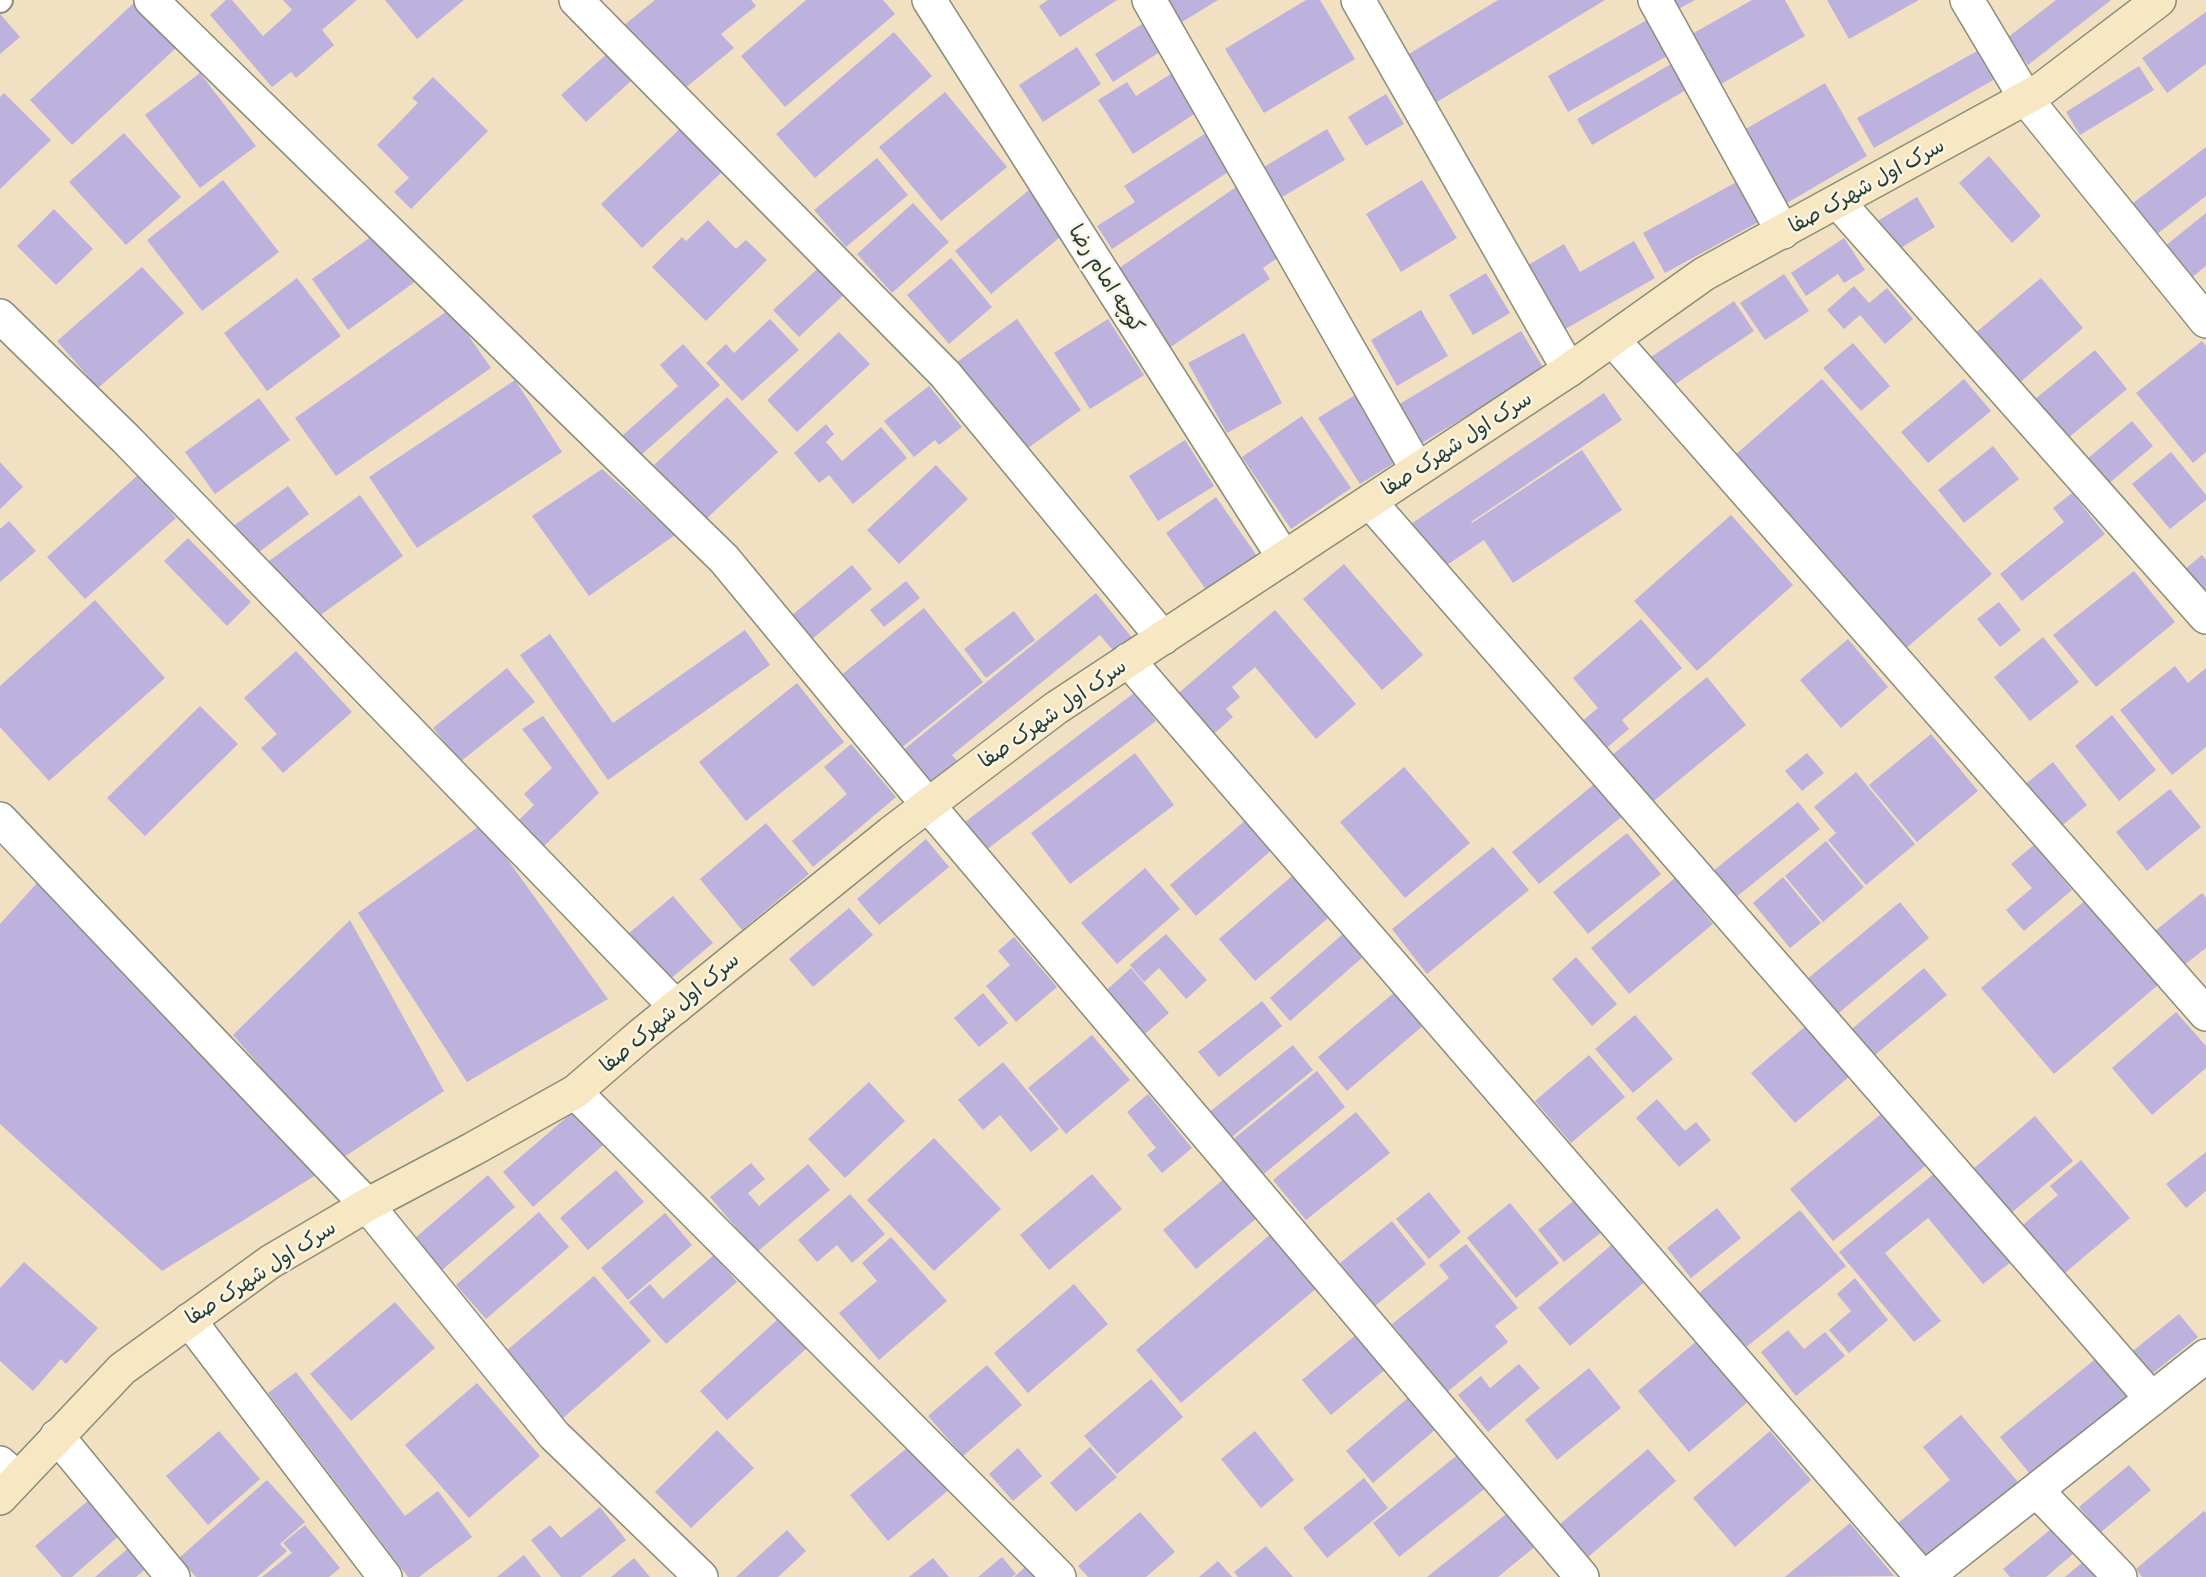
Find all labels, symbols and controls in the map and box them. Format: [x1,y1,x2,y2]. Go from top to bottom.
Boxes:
street label: سرک اول شهرک صفا [1785,133,1949,239]
street label: کوچه امام رضا [1063,220,1149,338]
street label: سرک اول شهرک صفا [1377,386,1537,502]
street label: سرک اول شهرک صفا [974,654,1132,774]
street label: سرک اول شهرک صفا [595,947,745,1079]
street label: سرک اول شهرک صفا [181,1215,341,1331]

